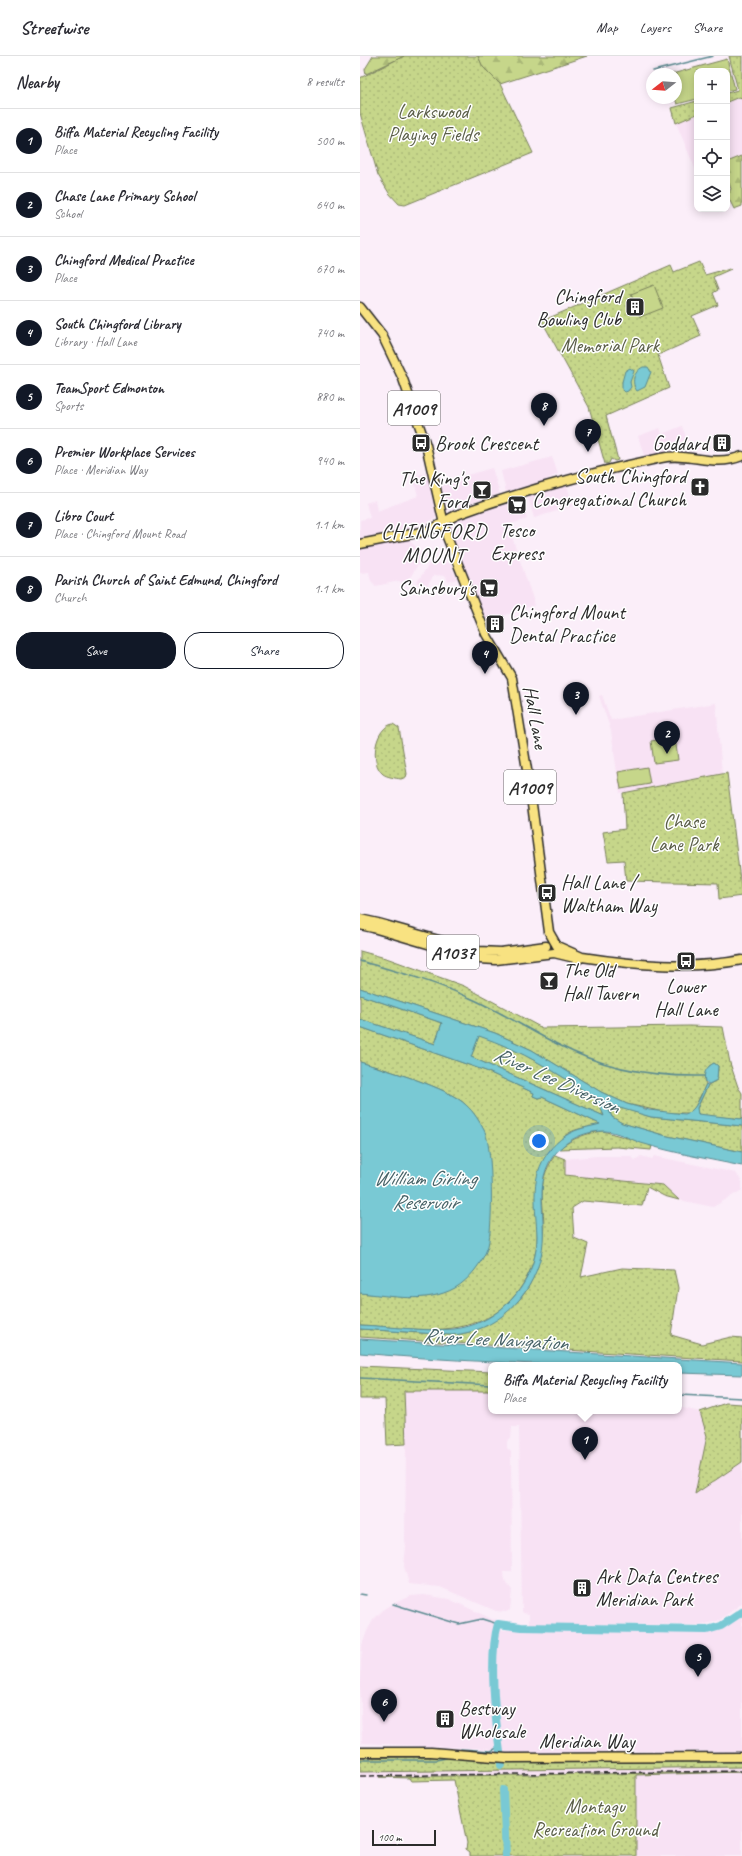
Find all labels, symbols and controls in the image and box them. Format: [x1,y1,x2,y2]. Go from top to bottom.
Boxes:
text: Streetwise [20,16,88,40]
text: Map [596,19,618,36]
text: Layers [640,19,671,36]
text: Share [693,19,722,36]
north arrow [646,68,682,104]
map controls [694,68,730,212]
button: + [694,68,730,104]
text: Nearby [16,72,59,93]
text: 8 results [306,74,344,90]
park label: Larkswood Playing Fields [388,99,480,147]
button: − [694,104,730,140]
text: Biffa Material Recycling Facility [54,123,218,142]
text: 1 [26,133,32,149]
text: 500 m [316,133,344,149]
button: locate [694,140,730,176]
text: Place [54,142,77,158]
button: layers [694,176,730,212]
text: Chase Lane Primary School [54,187,195,206]
text: 2 [26,197,32,213]
text: 640 m [316,197,344,213]
text: School [54,206,82,222]
text: Chingford Medical Practice [54,251,194,270]
text: 3 [26,261,32,277]
text: 670 m [316,261,344,277]
text: Place [54,270,77,286]
place label: Chingford Bowling Club [536,284,624,332]
building icon: Chingford Bowling Club [624,296,646,318]
text: South Chingford Library [54,315,181,334]
text: 4 [26,325,32,341]
text: 740 m [316,325,344,341]
park label: Memorial Park [561,333,661,358]
text: Library · Hall Lane [54,334,137,350]
text: TeamSport Edmonton [54,379,164,398]
text: 5 [26,389,32,405]
text: 880 m [316,389,344,405]
road number: A1009 [388,391,440,425]
pin: 8 [531,393,557,426]
text: Sports [54,398,83,414]
pin: 7 [575,419,601,452]
place label: Brook Crescent [435,431,541,456]
place label: Goddard [652,431,711,456]
bus stop icon: Brook Crescent [410,432,432,454]
building icon: Goddard [711,432,733,454]
text: Premier Workplace Services [54,443,194,462]
text: 6 [26,453,32,469]
text: 940 m [316,453,344,469]
text: Place · Meridian Way [54,462,147,478]
place label: South Chingford Congregational Church [532,464,689,512]
place label: The King's Ford [399,466,471,514]
church icon: South Chingford Congregational Church [689,476,711,498]
bar icon: The King's Ford [471,479,493,501]
supermarket icon: Tesco Express [506,494,528,516]
text: Libro Court [54,507,113,526]
text: 7 [26,517,32,533]
text: 1.1 km [314,517,344,533]
district label: CHINGFORD MOUNT [381,518,488,568]
place label: Tesco Express [491,518,545,566]
text: Place · Chingford Mount Road [54,526,185,542]
text: Parish Church of Saint Edmund, Chingford [54,571,277,590]
place label: Sainsbury's [398,576,477,601]
supermarket icon: Sainsbury's [478,577,500,599]
text: 8 [26,581,32,597]
text: 1.1 km [314,581,344,597]
text: Church [54,590,87,606]
place label: Chingford Mount Dental Practice [509,600,627,648]
building icon: Chingford Mount Dental Practice [484,613,506,635]
button: Save [16,632,176,669]
button: Share [184,632,344,669]
pin: 4 [472,641,498,674]
pin: 3 [563,682,589,715]
street label: Hall Lane [518,684,554,752]
pin: 2 [654,721,680,754]
road number: A1009 [504,770,556,804]
park label: Chase Lane Park [650,809,720,857]
place label: Hall Lane / Waltham Way [561,870,658,918]
bus stop icon: Hall Lane / Waltham Way [536,882,558,904]
road number: A1037 [427,935,479,969]
bus stop icon: Lower Hall Lane [675,950,697,972]
place label: The Old Hall Tavern [563,958,640,1006]
bar icon: The Old Hall Tavern [538,970,560,992]
place label: Lower Hall Lane [654,974,719,1022]
water label: River Lee Diversion [490,1041,625,1120]
your location [529,1131,549,1151]
water label: William Girling Reservoir [374,1165,479,1215]
water label: River Lee Navigation [422,1322,570,1356]
popup [488,1362,682,1414]
text: Biffa Material Recycling Facility [503,1371,667,1390]
text: Place [503,1390,526,1406]
pin: 1 [572,1427,598,1460]
place label: Ark Data Centres Meridian Park [596,1564,719,1612]
building icon: Ark Data Centres Meridian Park [571,1577,593,1599]
pin: 5 [685,1644,711,1677]
pin: 6 [371,1689,397,1722]
place label: Bestway Wholesale [459,1696,527,1744]
building icon: Bestway Wholesale [434,1708,456,1730]
street label: Meridian Way [539,1729,637,1754]
park label: Montagu Recreation Ground [532,1794,661,1842]
scale bar [372,1828,436,1847]
text: 100 m [378,1830,402,1844]

